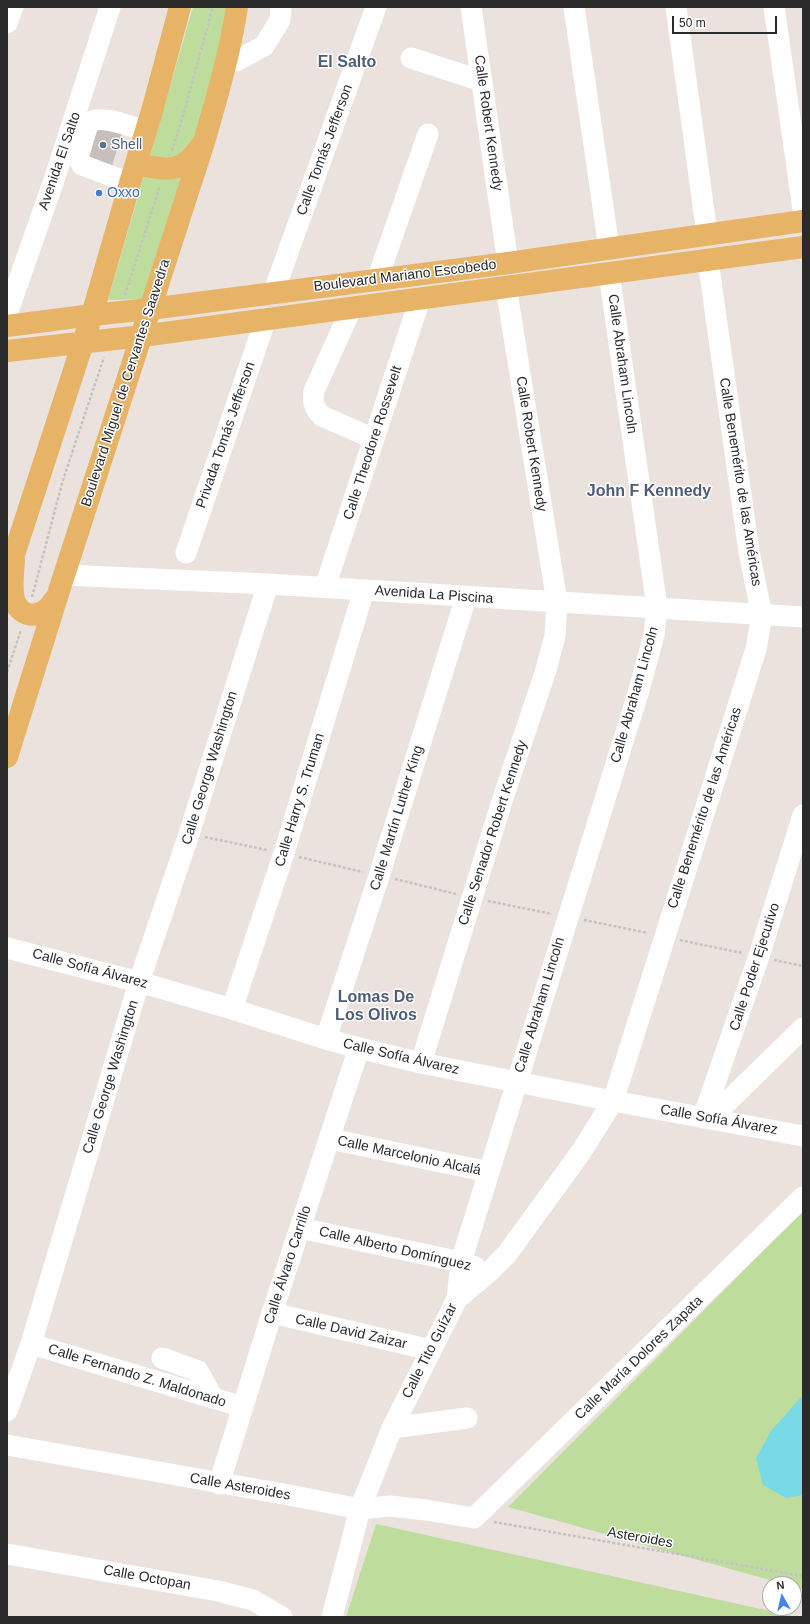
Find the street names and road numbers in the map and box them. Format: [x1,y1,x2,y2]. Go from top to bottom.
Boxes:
street label: Calle Robert Kennedy [470,54,506,192]
street label: Calle Tomás Jefferson [293,82,357,218]
street label: Avenida El Salto [35,110,85,212]
street label: Boulevard Mariano Escobedo [313,256,497,296]
street label: Boulevard Miguel de Cervantes Saavedra [78,257,174,509]
street label: Calle Abraham Lincoln [604,293,640,435]
street label: Privada Tomás Jefferson [193,360,259,510]
street label: Calle Theodore Rossevelt [340,364,406,522]
street label: Calle Robert Kennedy [512,375,550,513]
street label: Calle Benemérito de las Américas [715,377,765,587]
street label: Avenida La Piscina [374,582,494,608]
street label: Calle Abraham Lincoln [608,625,662,765]
street label: Calle George Washington [179,689,241,847]
street label: Calle Benemérito de las Américas [664,705,746,911]
street label: Calle Harry S. Truman [272,731,328,869]
street label: Calle Senador Robert Kennedy [455,738,531,928]
street label: Calle Martín Luther King [367,743,427,893]
street label: Calle Poder Ejecutivo [726,901,784,1033]
street label: Calle Abraham Lincoln [511,935,569,1075]
street label: Calle Sofía Álvarez [30,945,150,993]
street label: Calle George Washington [80,998,142,1156]
street label: Calle Sofía Álvarez [341,1035,461,1079]
street label: Calle Sofía Álvarez [659,1101,779,1139]
street label: Calle Marcelonio Alcalá [336,1133,482,1179]
street label: Calle Álvaro Carrillo [261,1204,315,1326]
street label: Calle Alberto Domínguez [317,1223,473,1275]
street label: Calle María Dolores Zapata [572,1292,706,1424]
street label: Calle Tito Guízar [399,1301,461,1401]
street label: Calle David Zaizar [293,1311,409,1353]
street label: Calle Fernando Z. Maldonado [46,1341,228,1411]
street label: Calle Asteroides [188,1470,292,1504]
street label: Asteroides [606,1524,674,1552]
street label: Calle Octopan [102,1562,192,1594]

